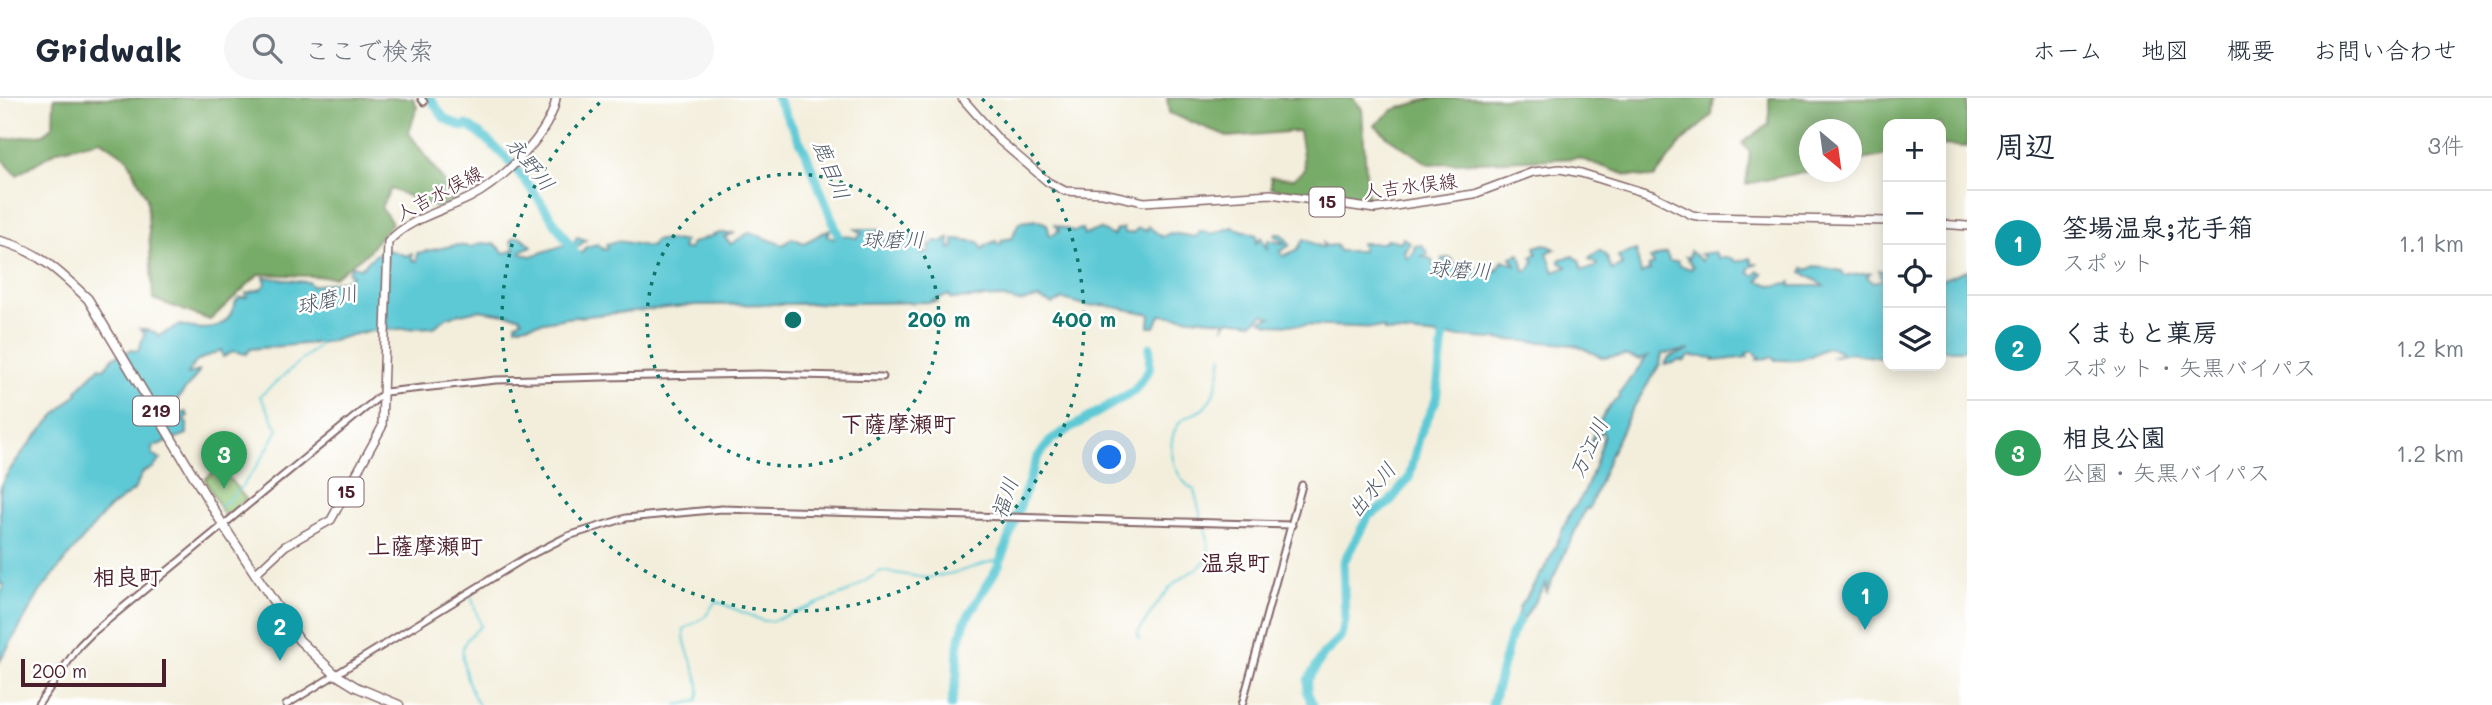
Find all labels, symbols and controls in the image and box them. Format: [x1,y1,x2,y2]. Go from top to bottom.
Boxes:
search box [224,17,714,80]
text: Gridwalk [35,27,182,70]
icon: search [248,29,286,67]
text: ここで検索 [304,33,434,67]
text: ホーム [2032,34,2103,65]
text: 地図 [2141,34,2189,65]
text: 概要 [2227,34,2275,65]
text: お問い合わせ [2313,34,2457,65]
north arrow [1799,119,1862,182]
map controls [1883,119,1946,371]
button: + [1883,119,1946,182]
text: 周辺 [1995,125,2055,165]
water label: 永野川 [501,130,561,196]
text: 3件 [2428,130,2464,160]
water label: 鹿目川 [808,135,857,204]
street label: 人吉水俣線 [391,159,487,226]
street label: 人吉水俣線 [1361,167,1459,204]
button: − [1883,182,1946,245]
road number: 15 [1310,188,1344,217]
text: 筌場温泉;花手箱 [2062,210,2254,244]
water label: 球磨川 [862,225,925,252]
text: 1 [2013,228,2023,258]
text: 1.1 km [2399,228,2464,258]
button: locate [1883,245,1946,308]
text: スポット [2062,247,2154,277]
water label: 球磨川 [1428,253,1492,284]
water label: 球磨川 [293,278,360,319]
text: 200 m [908,305,970,332]
text: 400 m [1052,305,1116,332]
centre of rings [781,308,805,332]
button: layers [1883,308,1946,371]
text: くまもと菓房 [2062,315,2218,349]
text: 2 [2012,333,2024,363]
text: 1.2 km [2396,333,2464,363]
text: スポット · 矢黒バイパス [2062,352,2316,382]
road number: 219 [133,396,179,426]
district label: 下薩摩瀬町 [841,408,956,438]
water label: 万江川 [1562,413,1613,482]
text: 相良公園 [2062,420,2166,454]
pin: 3 [201,431,247,489]
text: 3 [2011,438,2025,468]
text: 1.2 km [2396,438,2464,468]
your location [1092,440,1126,474]
water label: 出水川 [1341,456,1401,522]
text: 公園 · 矢黒バイパス [2062,457,2270,487]
water label: 福川 [984,473,1023,522]
road number: 15 [328,478,364,506]
district label: 上薩摩瀬町 [368,530,483,560]
district label: 温泉町 [1201,547,1270,577]
district label: 相良町 [93,561,162,591]
pin: 1 [1842,572,1888,630]
pin: 2 [257,603,303,661]
scale bar [21,656,166,688]
text: 200 m [32,658,87,683]

